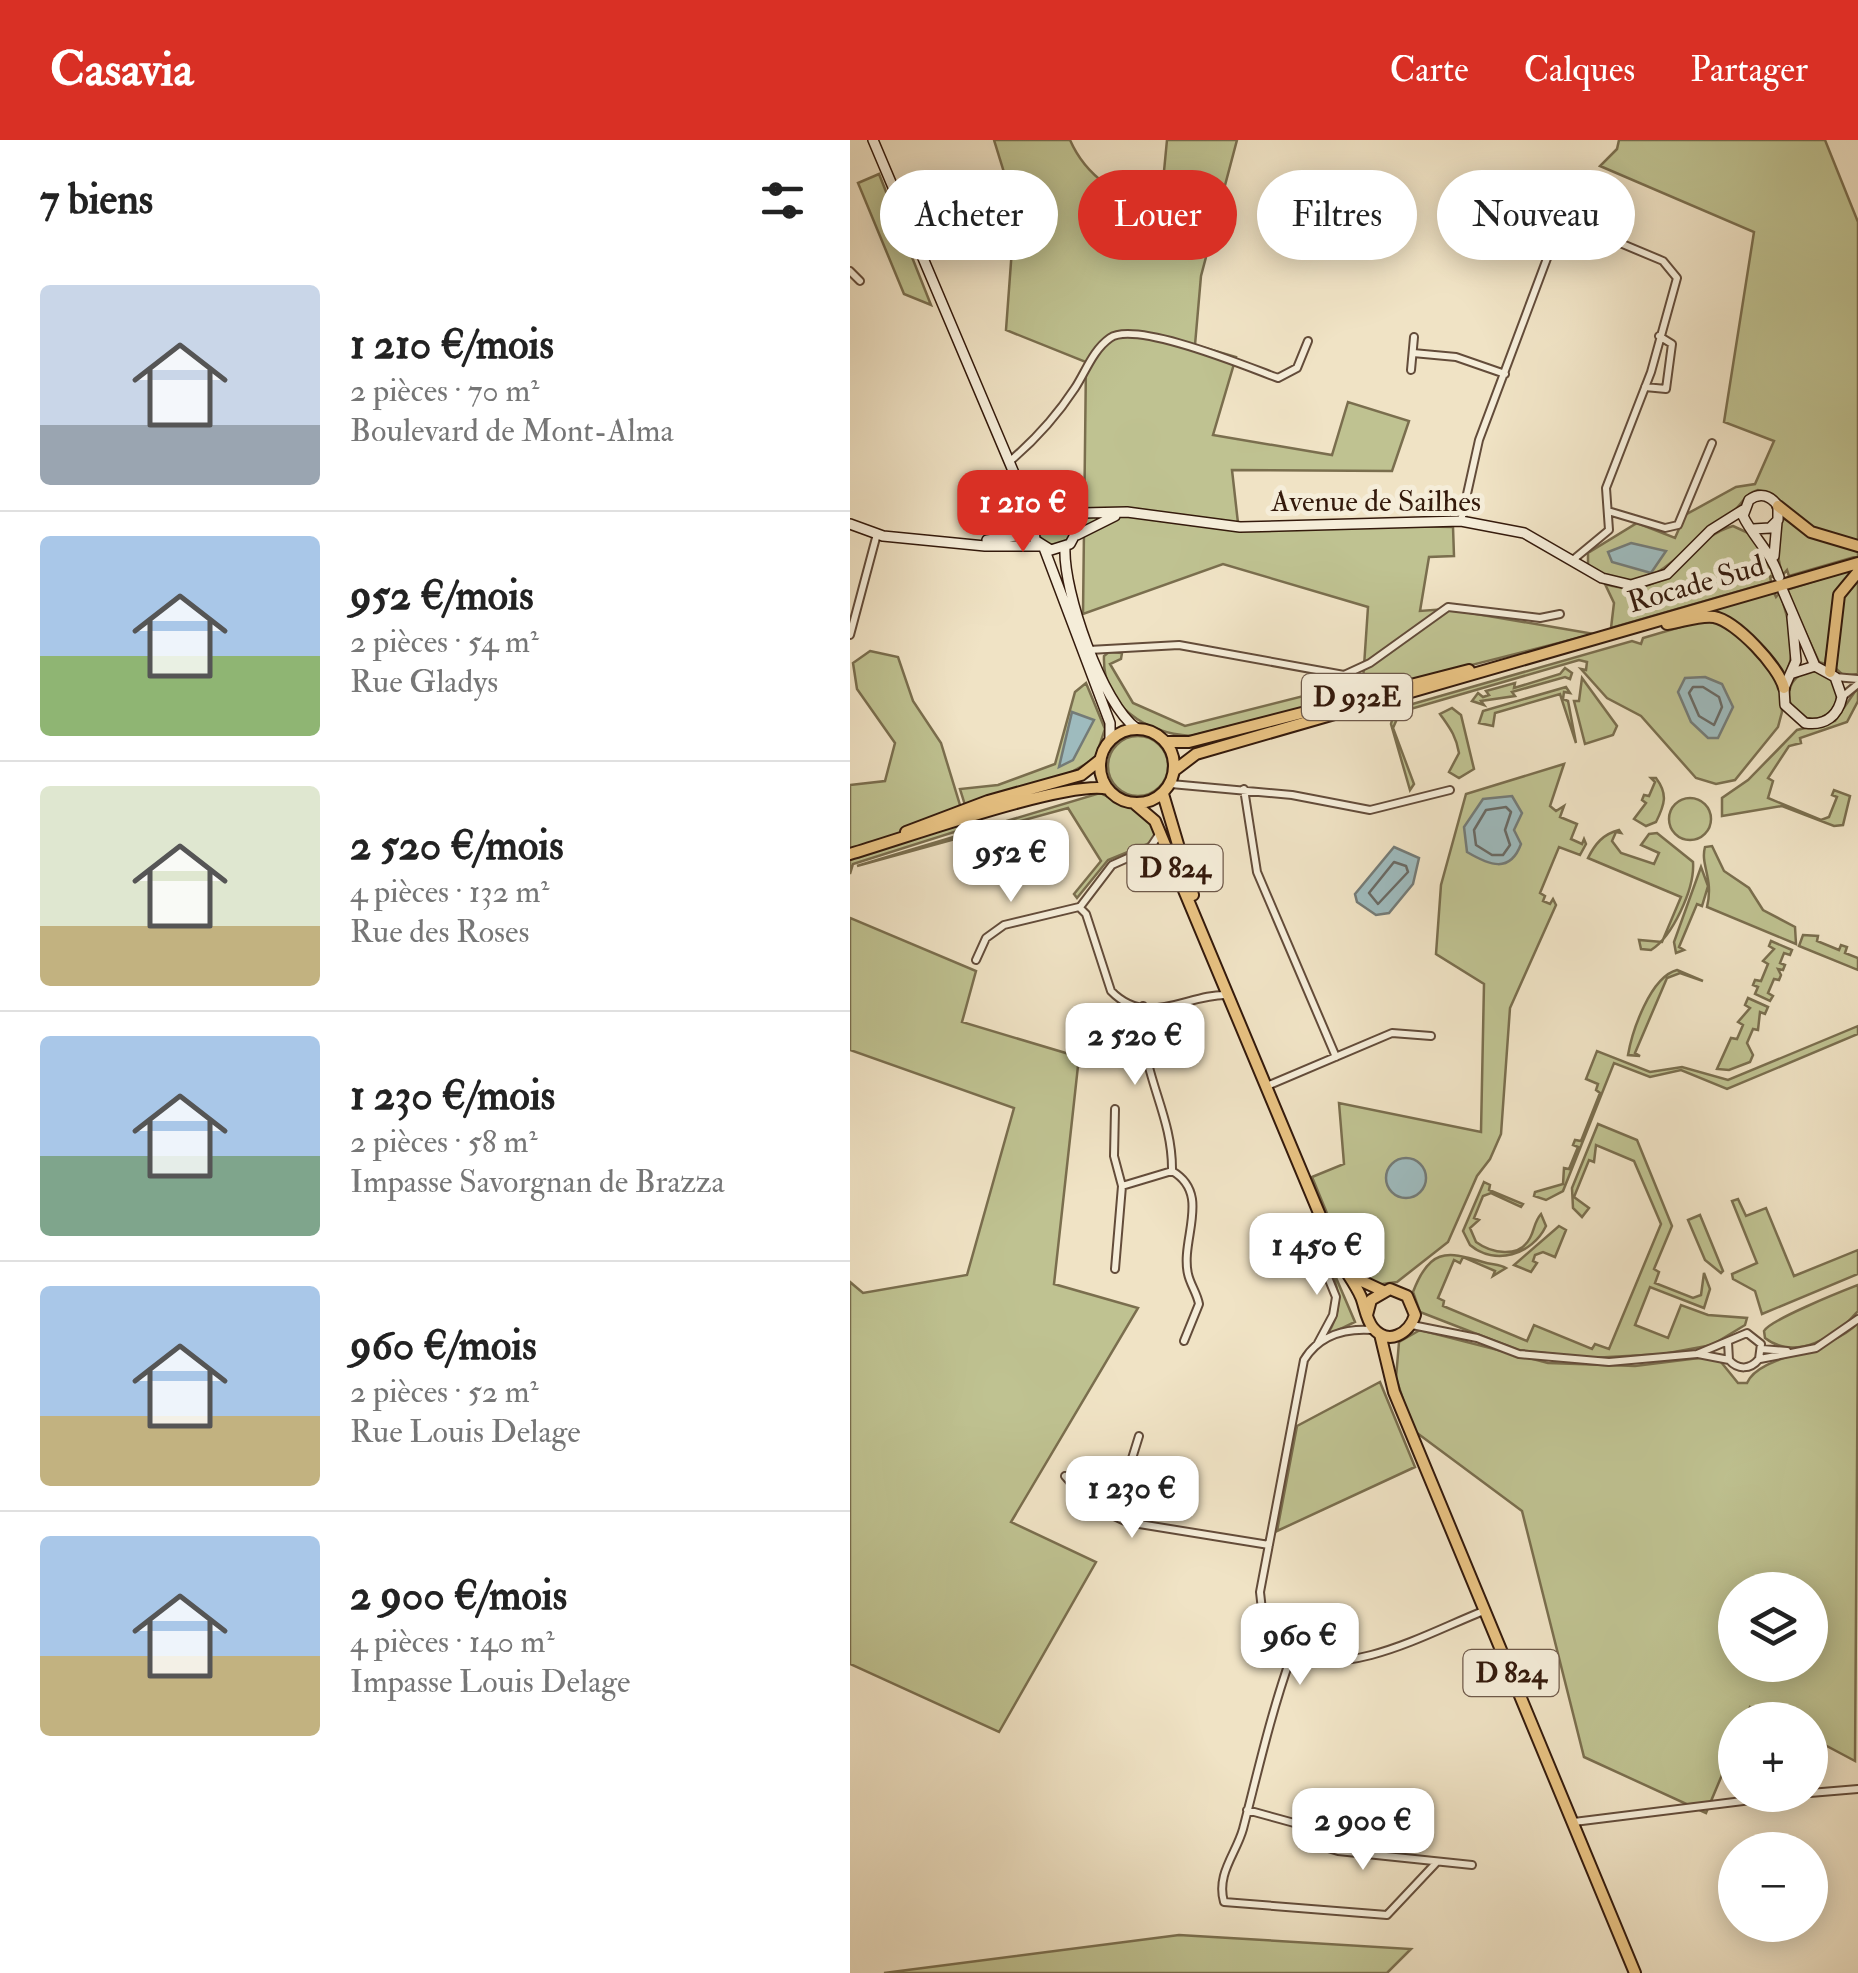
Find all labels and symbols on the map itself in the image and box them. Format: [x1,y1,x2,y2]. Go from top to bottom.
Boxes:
pin: 1 210 € [931,470,1115,555]
street label: Avenue de Sailhes [1270,483,1481,520]
street label: Rocade Sud [1623,547,1769,621]
road number: D 932E [1302,674,1412,720]
pin: 952 € [941,820,1081,905]
road number: D 824 [1128,845,1222,891]
pin: 2 520 € [1043,1003,1227,1088]
pin: 1 450 € [1225,1213,1409,1298]
pin: 1 230 € [1040,1456,1224,1541]
pin: 960 € [1230,1603,1370,1688]
road number: D 824 [1464,1650,1558,1696]
pin: 2 900 € [1271,1788,1455,1873]

